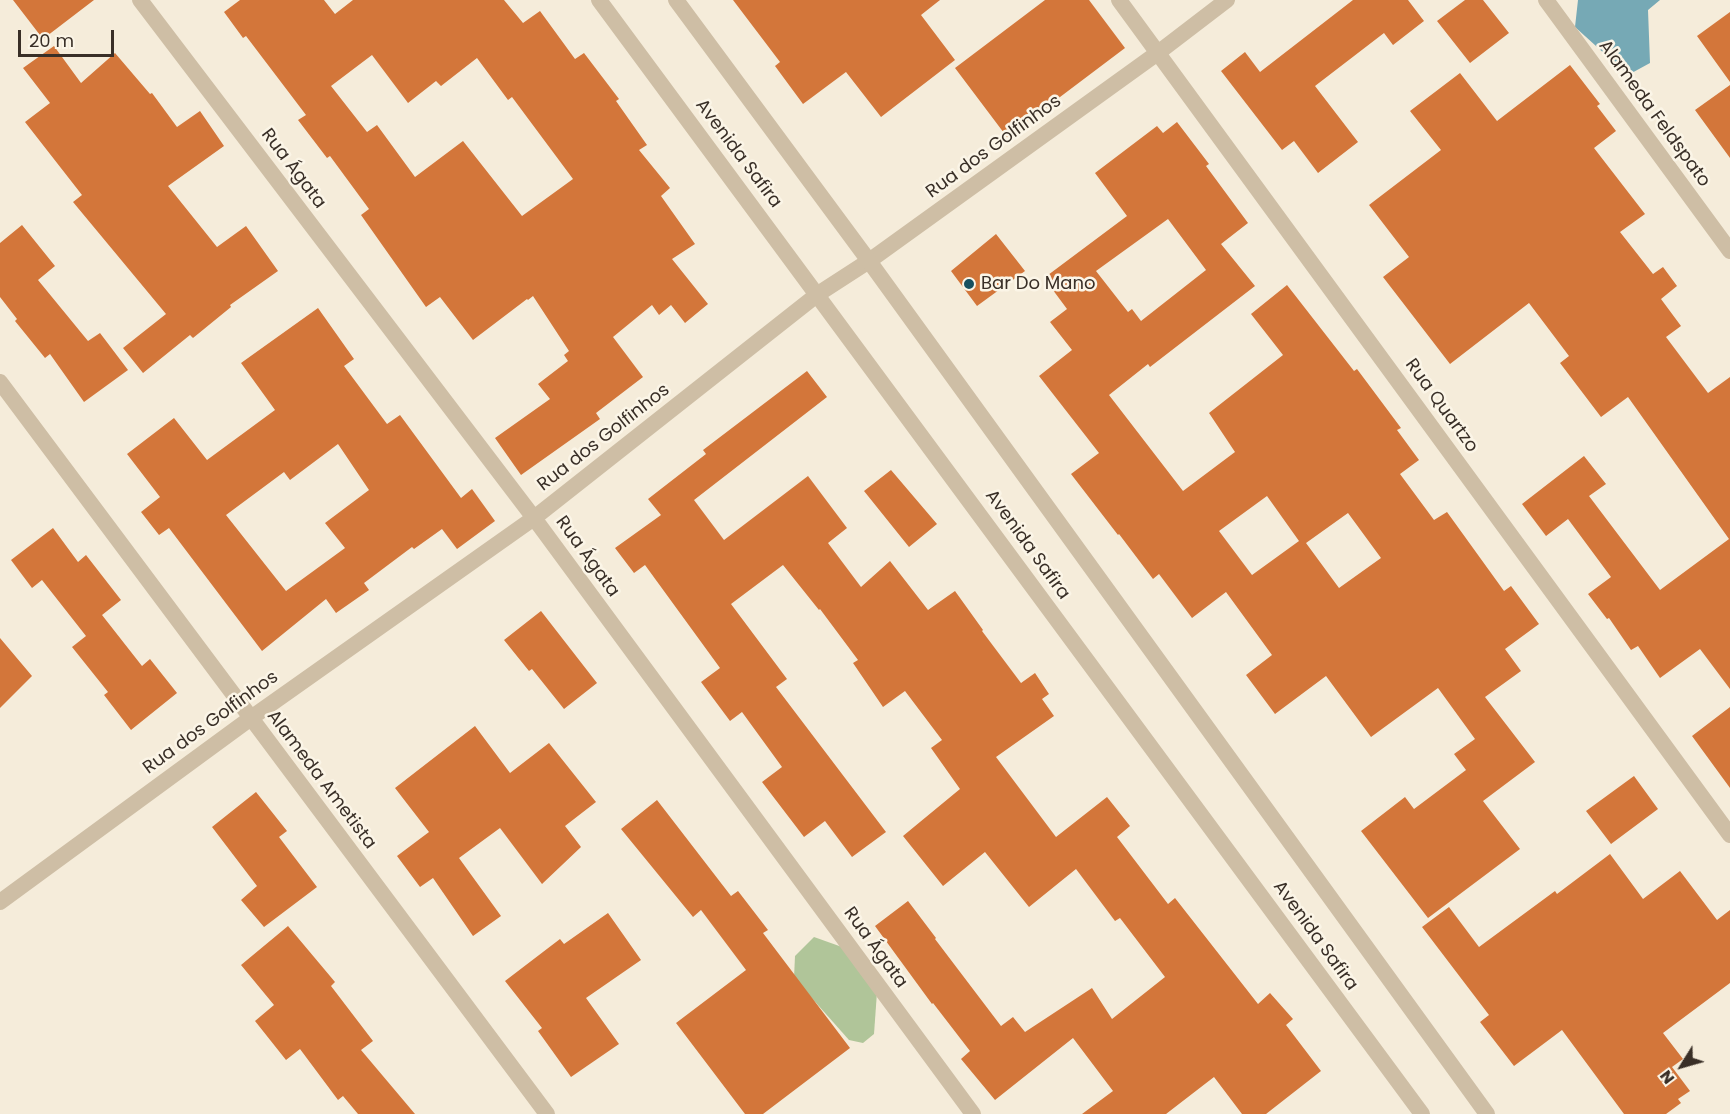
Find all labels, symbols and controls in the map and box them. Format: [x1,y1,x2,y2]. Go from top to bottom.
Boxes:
scale bar [21,18,117,56]
text: 20 m [29,28,74,53]
street label: Alameda Feldspato [1593,36,1715,192]
street label: Rua dos Golfinhos [922,91,1066,203]
street label: Avenida Safira [690,95,786,213]
street label: Rua Ágata [256,125,330,213]
place label: Bar Do Mano [981,273,1095,295]
marker: Bar Do Mano [962,277,976,291]
street label: Rua Quartzo [1400,355,1482,457]
street label: Rua dos Golfinhos [534,380,674,496]
street label: Avenida Safira [980,486,1074,604]
street label: Rua Ágata [550,512,624,602]
street label: Rua dos Golfinhos [139,667,283,779]
street label: Alameda Ametista [262,706,380,854]
street label: Avenida Safira [1268,877,1362,995]
street label: Rua Ágata [838,903,912,993]
north arrow [1652,1036,1712,1096]
text: N [1654,1065,1680,1089]

